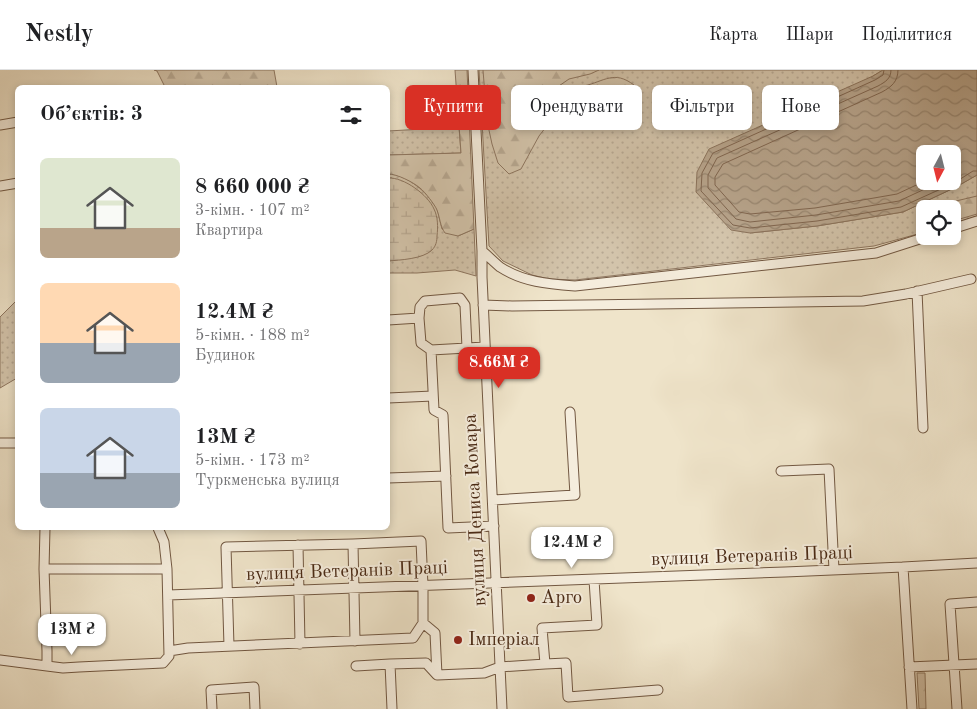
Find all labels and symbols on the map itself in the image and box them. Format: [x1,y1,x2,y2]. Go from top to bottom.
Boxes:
north arrow [916,145,961,190]
pin: 8.66M ₴ [453,346,545,389]
street label: вулиця Дениса Комара [461,413,491,607]
pin: 12.4M ₴ [526,526,618,569]
street label: вулиця Ветеранів Праці [651,544,853,570]
street label: вулиця Ветеранів Праці [246,559,448,585]
place label: Арго [541,589,582,608]
marker: Арго [525,592,537,604]
pin: 13M ₴ [37,614,107,656]
place label: Імперіал [468,631,540,650]
marker: Імперіал [452,634,464,646]

